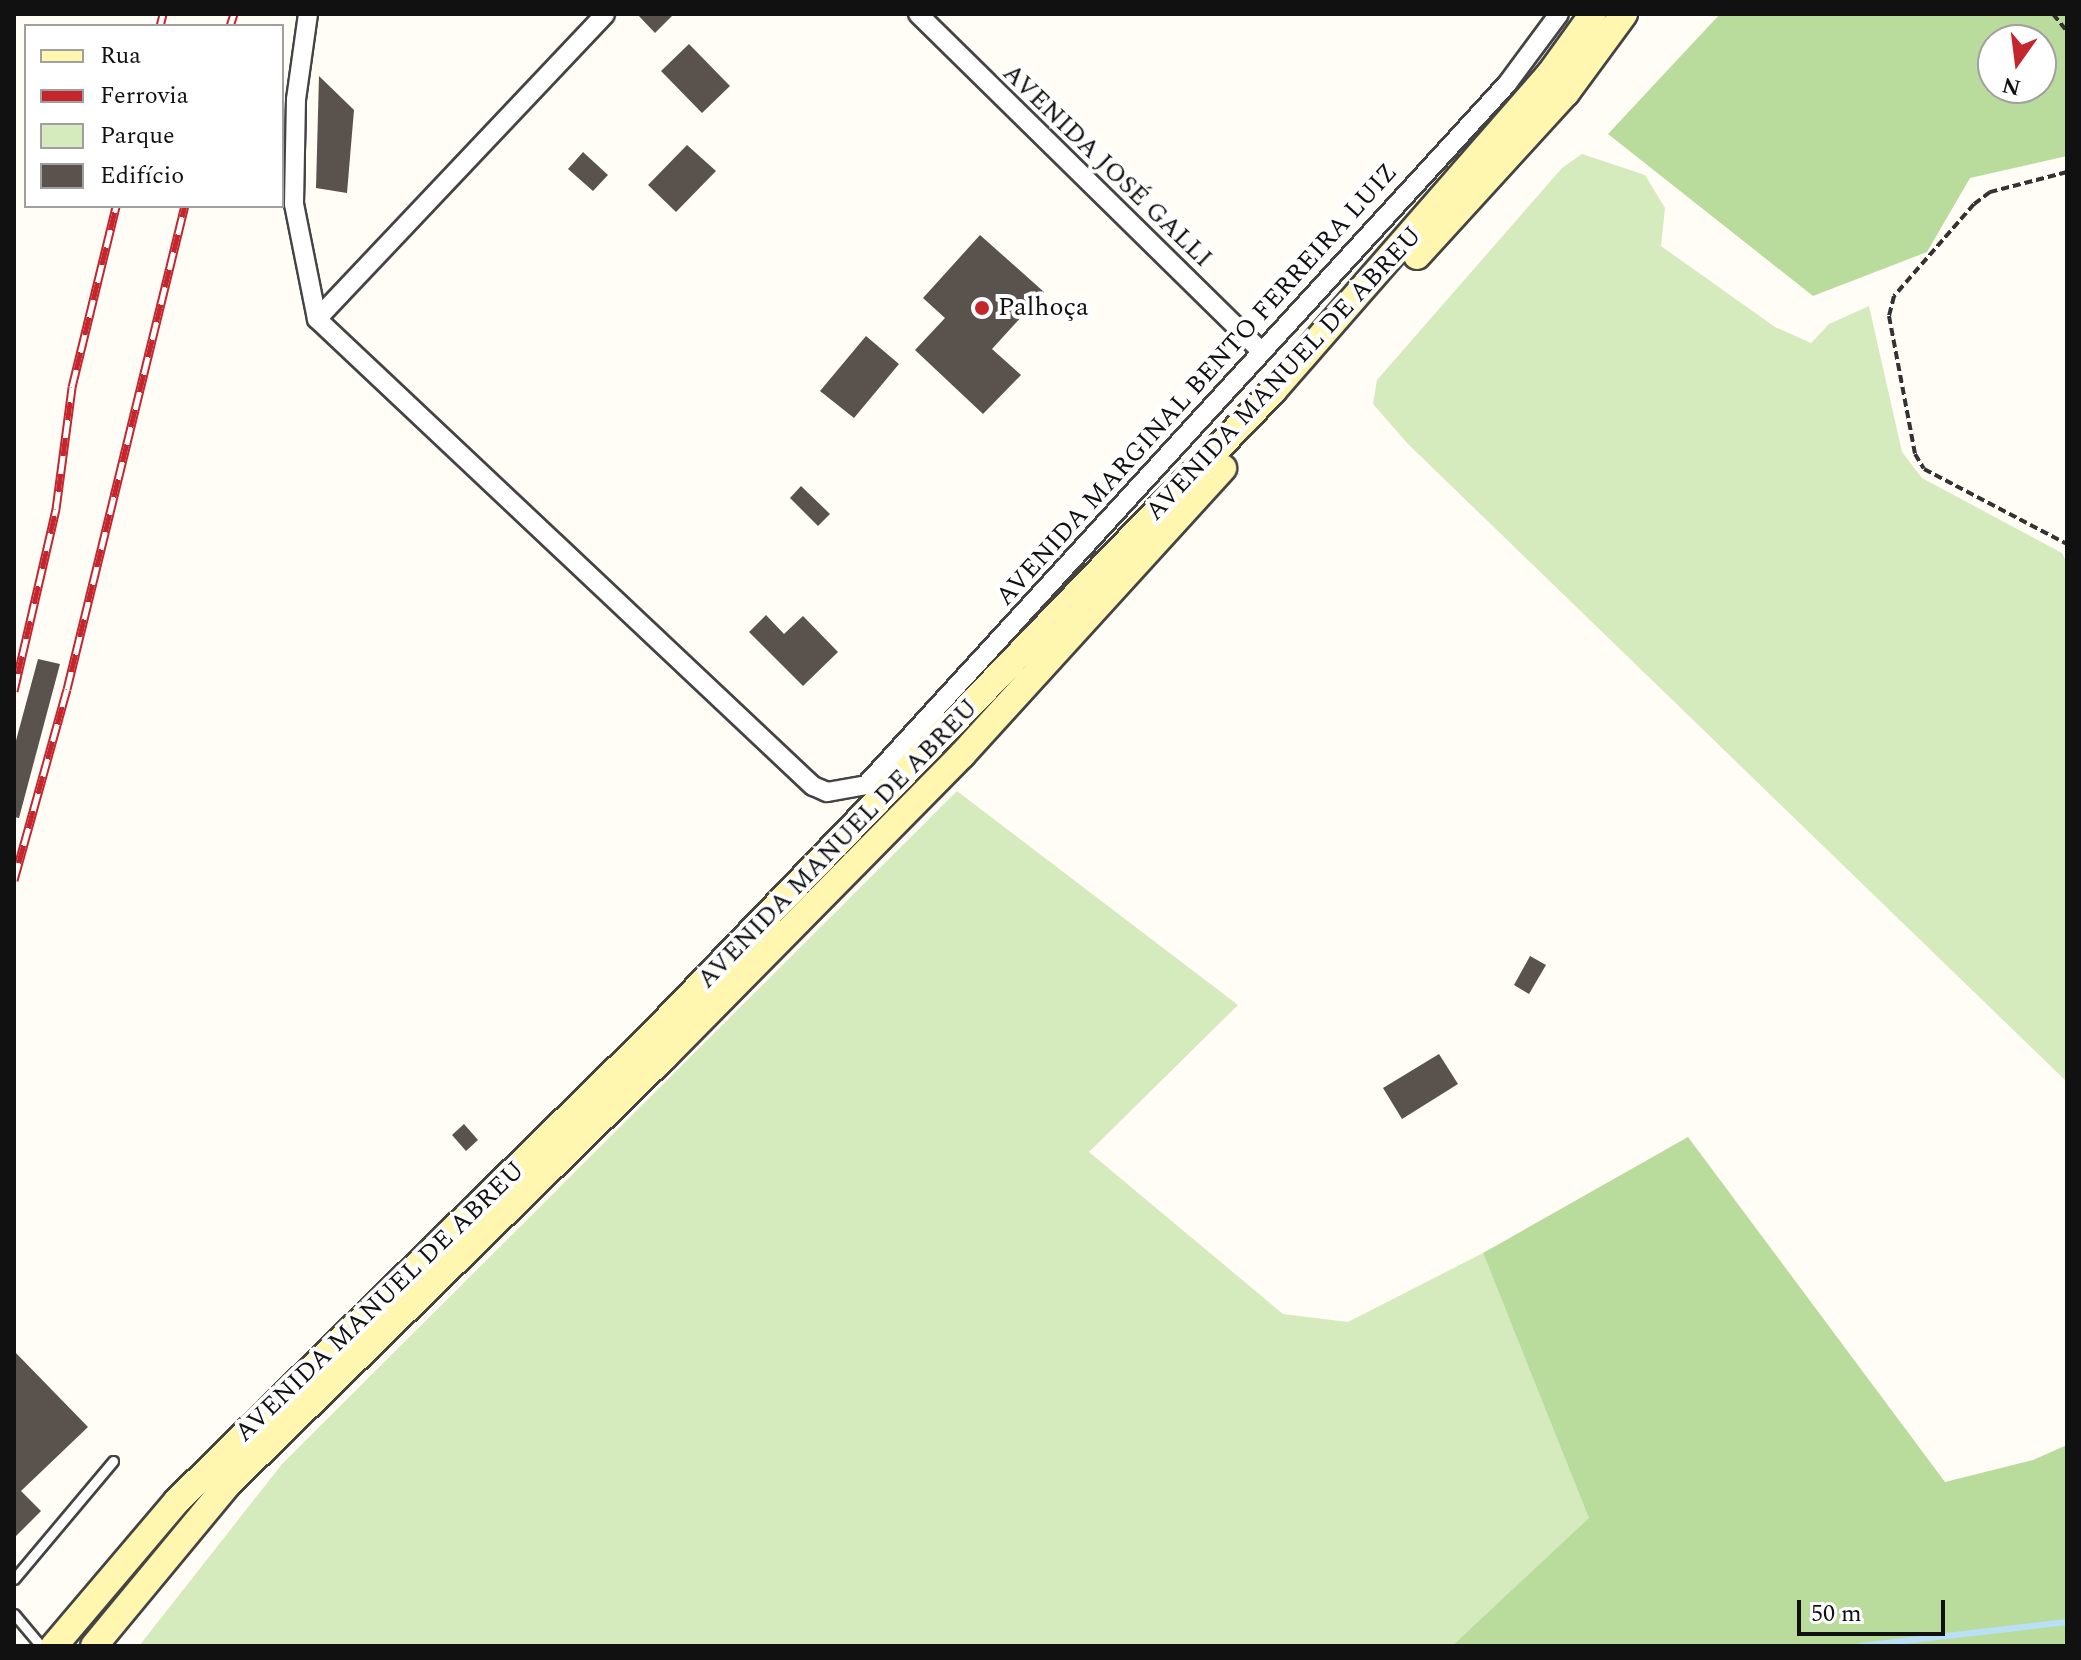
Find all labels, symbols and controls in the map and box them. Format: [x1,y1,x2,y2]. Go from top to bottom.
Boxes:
legend [24,24,284,208]
north arrow [1977,24,2057,104]
text: Rua [100,38,141,74]
street label: AVENIDA JOSÉ GALLI [996,58,1218,274]
text: N [1999,68,2024,104]
text: Ferrovia [100,78,188,114]
text: Parque [100,118,175,154]
street label: AVENIDA MARGINAL BENTO FERREIRA LUIZ [990,157,1404,613]
text: Edifício [100,158,184,194]
street label: AVENIDA MANUEL DE ABREU [1139,221,1429,527]
place label: Palhoça [998,292,1089,324]
marker: Palhoça [973,299,991,317]
street label: AVENIDA MANUEL DE ABREU [691,693,985,995]
street label: AVENIDA MANUEL DE ABREU [229,1155,531,1449]
scale bar [1801,1584,1949,1634]
text: 50 m [1811,1596,1862,1632]

